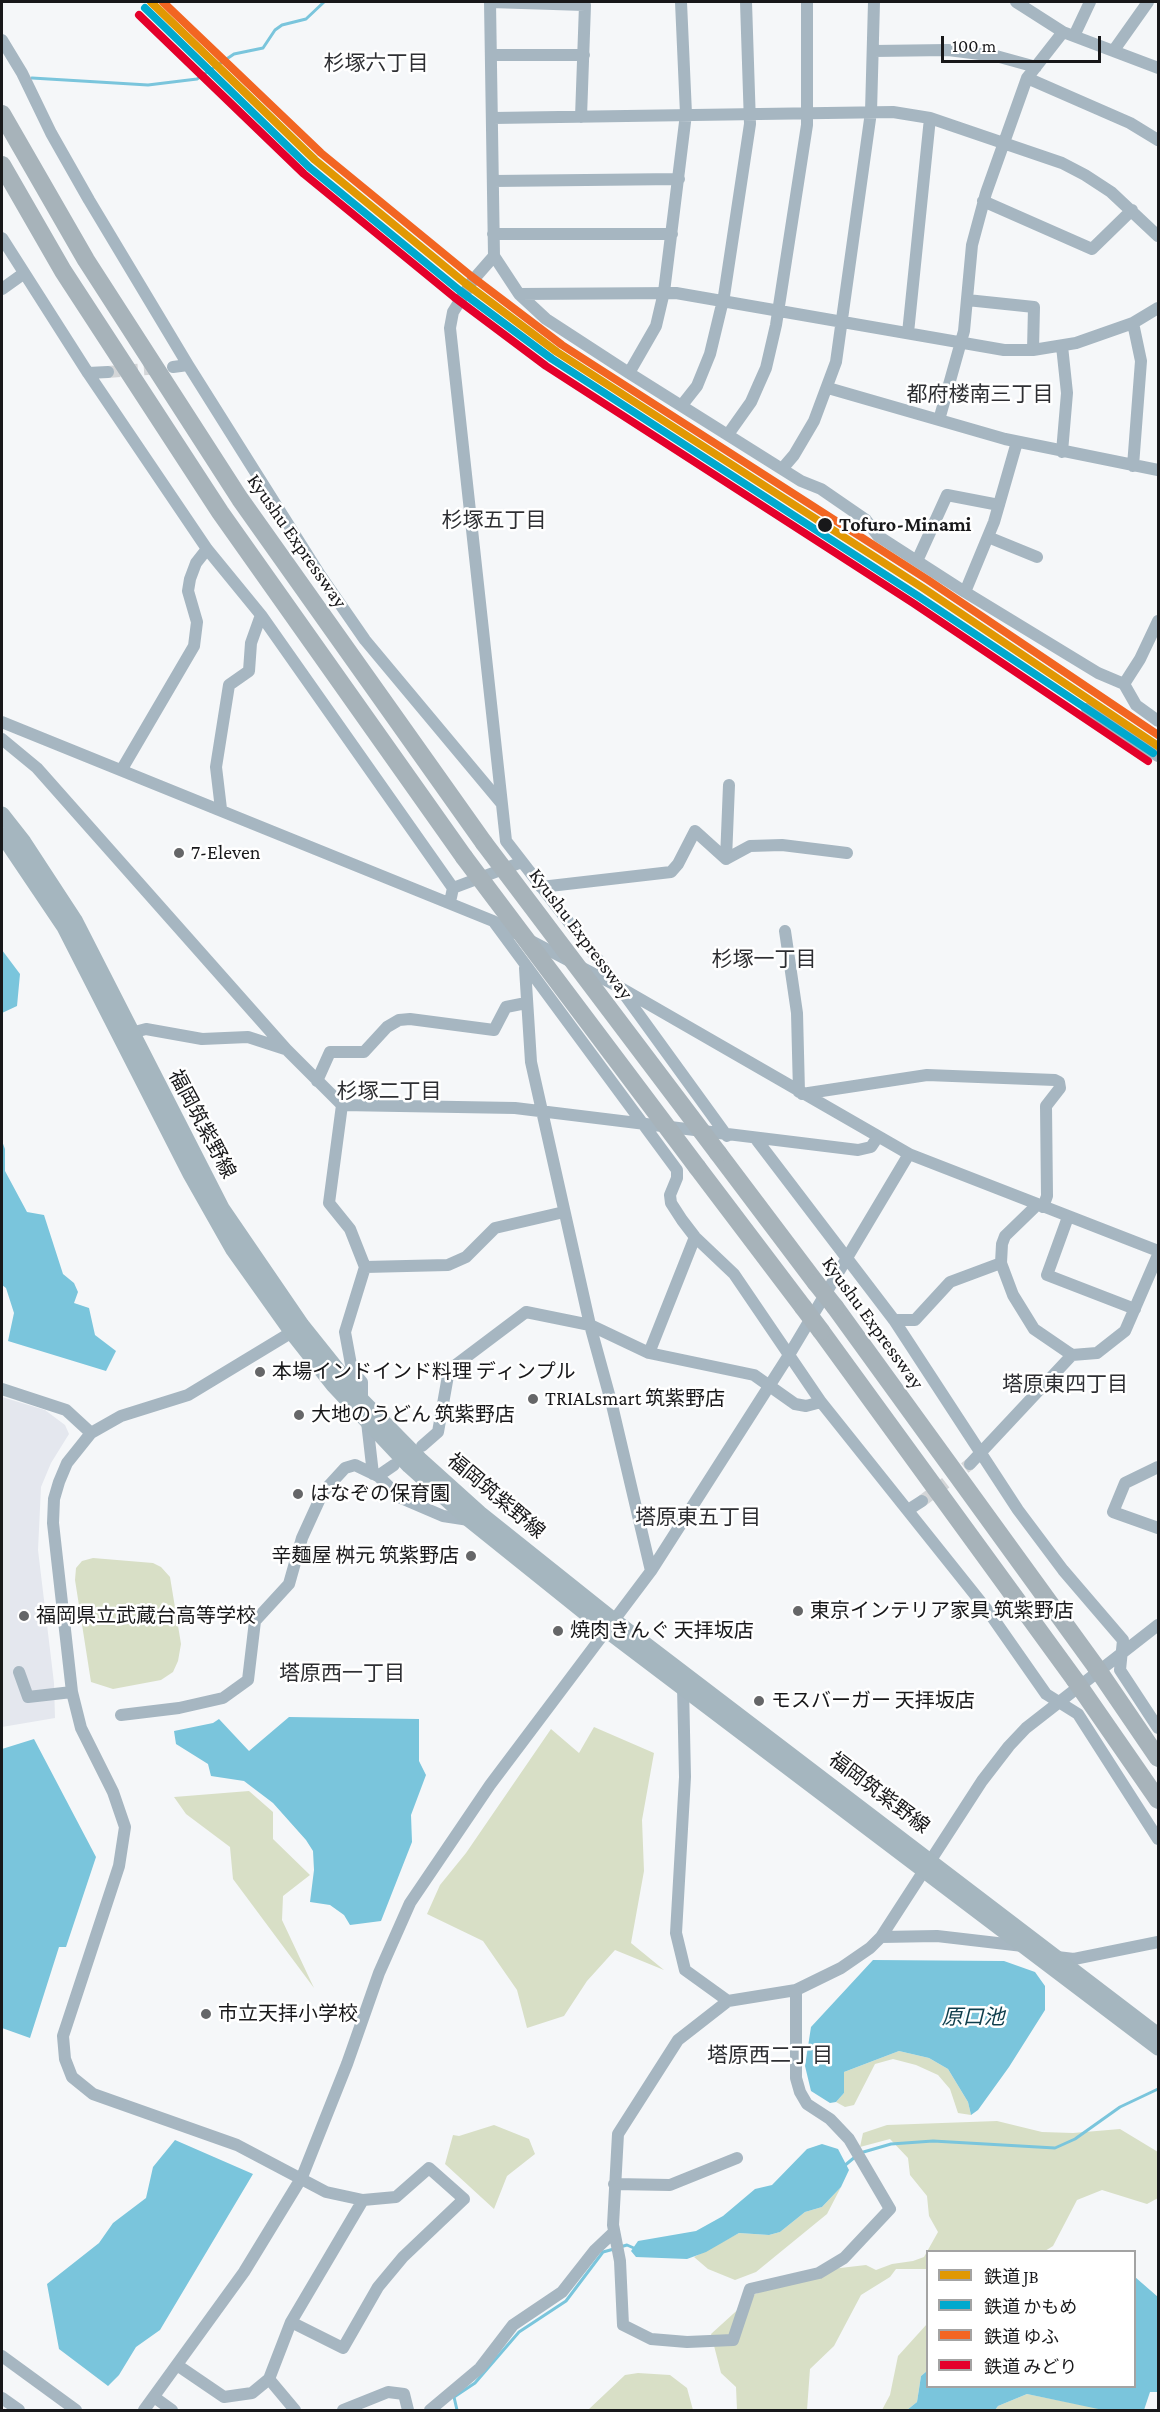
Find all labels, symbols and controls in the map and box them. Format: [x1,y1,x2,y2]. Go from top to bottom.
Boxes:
scale bar [944,24,1104,62]
text: 100 m [952,36,996,56]
district label: 杉塚六丁目 [324,51,428,77]
district label: 都府楼南三丁目 [907,382,1053,408]
street label: Kyushu Expressway [242,469,352,613]
district label: 杉塚五丁目 [442,508,546,534]
place label: Tofuro-Minami [839,513,971,537]
marker: Tofuro-Minami [816,516,834,534]
place label: 7-Eleven [191,841,261,865]
marker: 7-Eleven [172,846,186,860]
street label: Kyushu Expressway [524,864,638,1004]
district label: 杉塚一丁目 [712,947,816,973]
street label: 福岡筑紫野線 [163,1065,241,1183]
district label: 杉塚二丁目 [337,1079,441,1105]
street label: Kyushu Expressway [817,1252,929,1394]
place label: 本場インドインド料理 ディンプル [272,1360,576,1384]
marker: 本場インドインド料理 ディンプル [253,1365,267,1379]
district label: 塔原東四丁目 [1002,1372,1128,1398]
place label: TRIALsmart 筑紫野店 [545,1387,725,1411]
marker: TRIALsmart 筑紫野店 [526,1392,540,1406]
place label: 大地のうどん 筑紫野店 [311,1403,515,1427]
marker: 大地のうどん 筑紫野店 [292,1408,306,1422]
street label: 福岡筑紫野線 [442,1448,550,1544]
place label: はなぞの保育園 [310,1482,450,1506]
marker: はなぞの保育園 [291,1487,305,1501]
district label: 塔原東五丁目 [635,1505,761,1531]
place label: 辛麺屋 桝元 筑紫野店 [272,1544,459,1568]
marker: 辛麺屋 桝元 筑紫野店 [464,1549,478,1563]
place label: 東京インテリア家具 筑紫野店 [810,1599,1074,1623]
place label: 福岡県立武蔵台高等学校 [36,1604,256,1628]
marker: 東京インテリア家具 筑紫野店 [791,1604,805,1618]
marker: 福岡県立武蔵台高等学校 [17,1609,31,1623]
place label: 焼肉きんぐ 天拝坂店 [570,1619,754,1643]
marker: 焼肉きんぐ 天拝坂店 [551,1624,565,1638]
district label: 塔原西一丁目 [279,1661,405,1687]
place label: モスバーガー 天拝坂店 [771,1689,975,1713]
marker: モスバーガー 天拝坂店 [752,1694,766,1708]
street label: 福岡筑紫野線 [824,1747,934,1839]
place label: 市立天拝小学校 [218,2002,358,2026]
water label: 原口池 [942,2005,1004,2031]
marker: 市立天拝小学校 [199,2007,213,2021]
district label: 塔原西二丁目 [707,2043,833,2069]
legend [926,2250,1136,2388]
text: 鉄道 JB [984,2267,1039,2287]
text: 鉄道 かもめ [984,2297,1077,2317]
text: 鉄道 ゆふ [984,2327,1059,2347]
text: 鉄道 みどり [984,2357,1077,2377]

